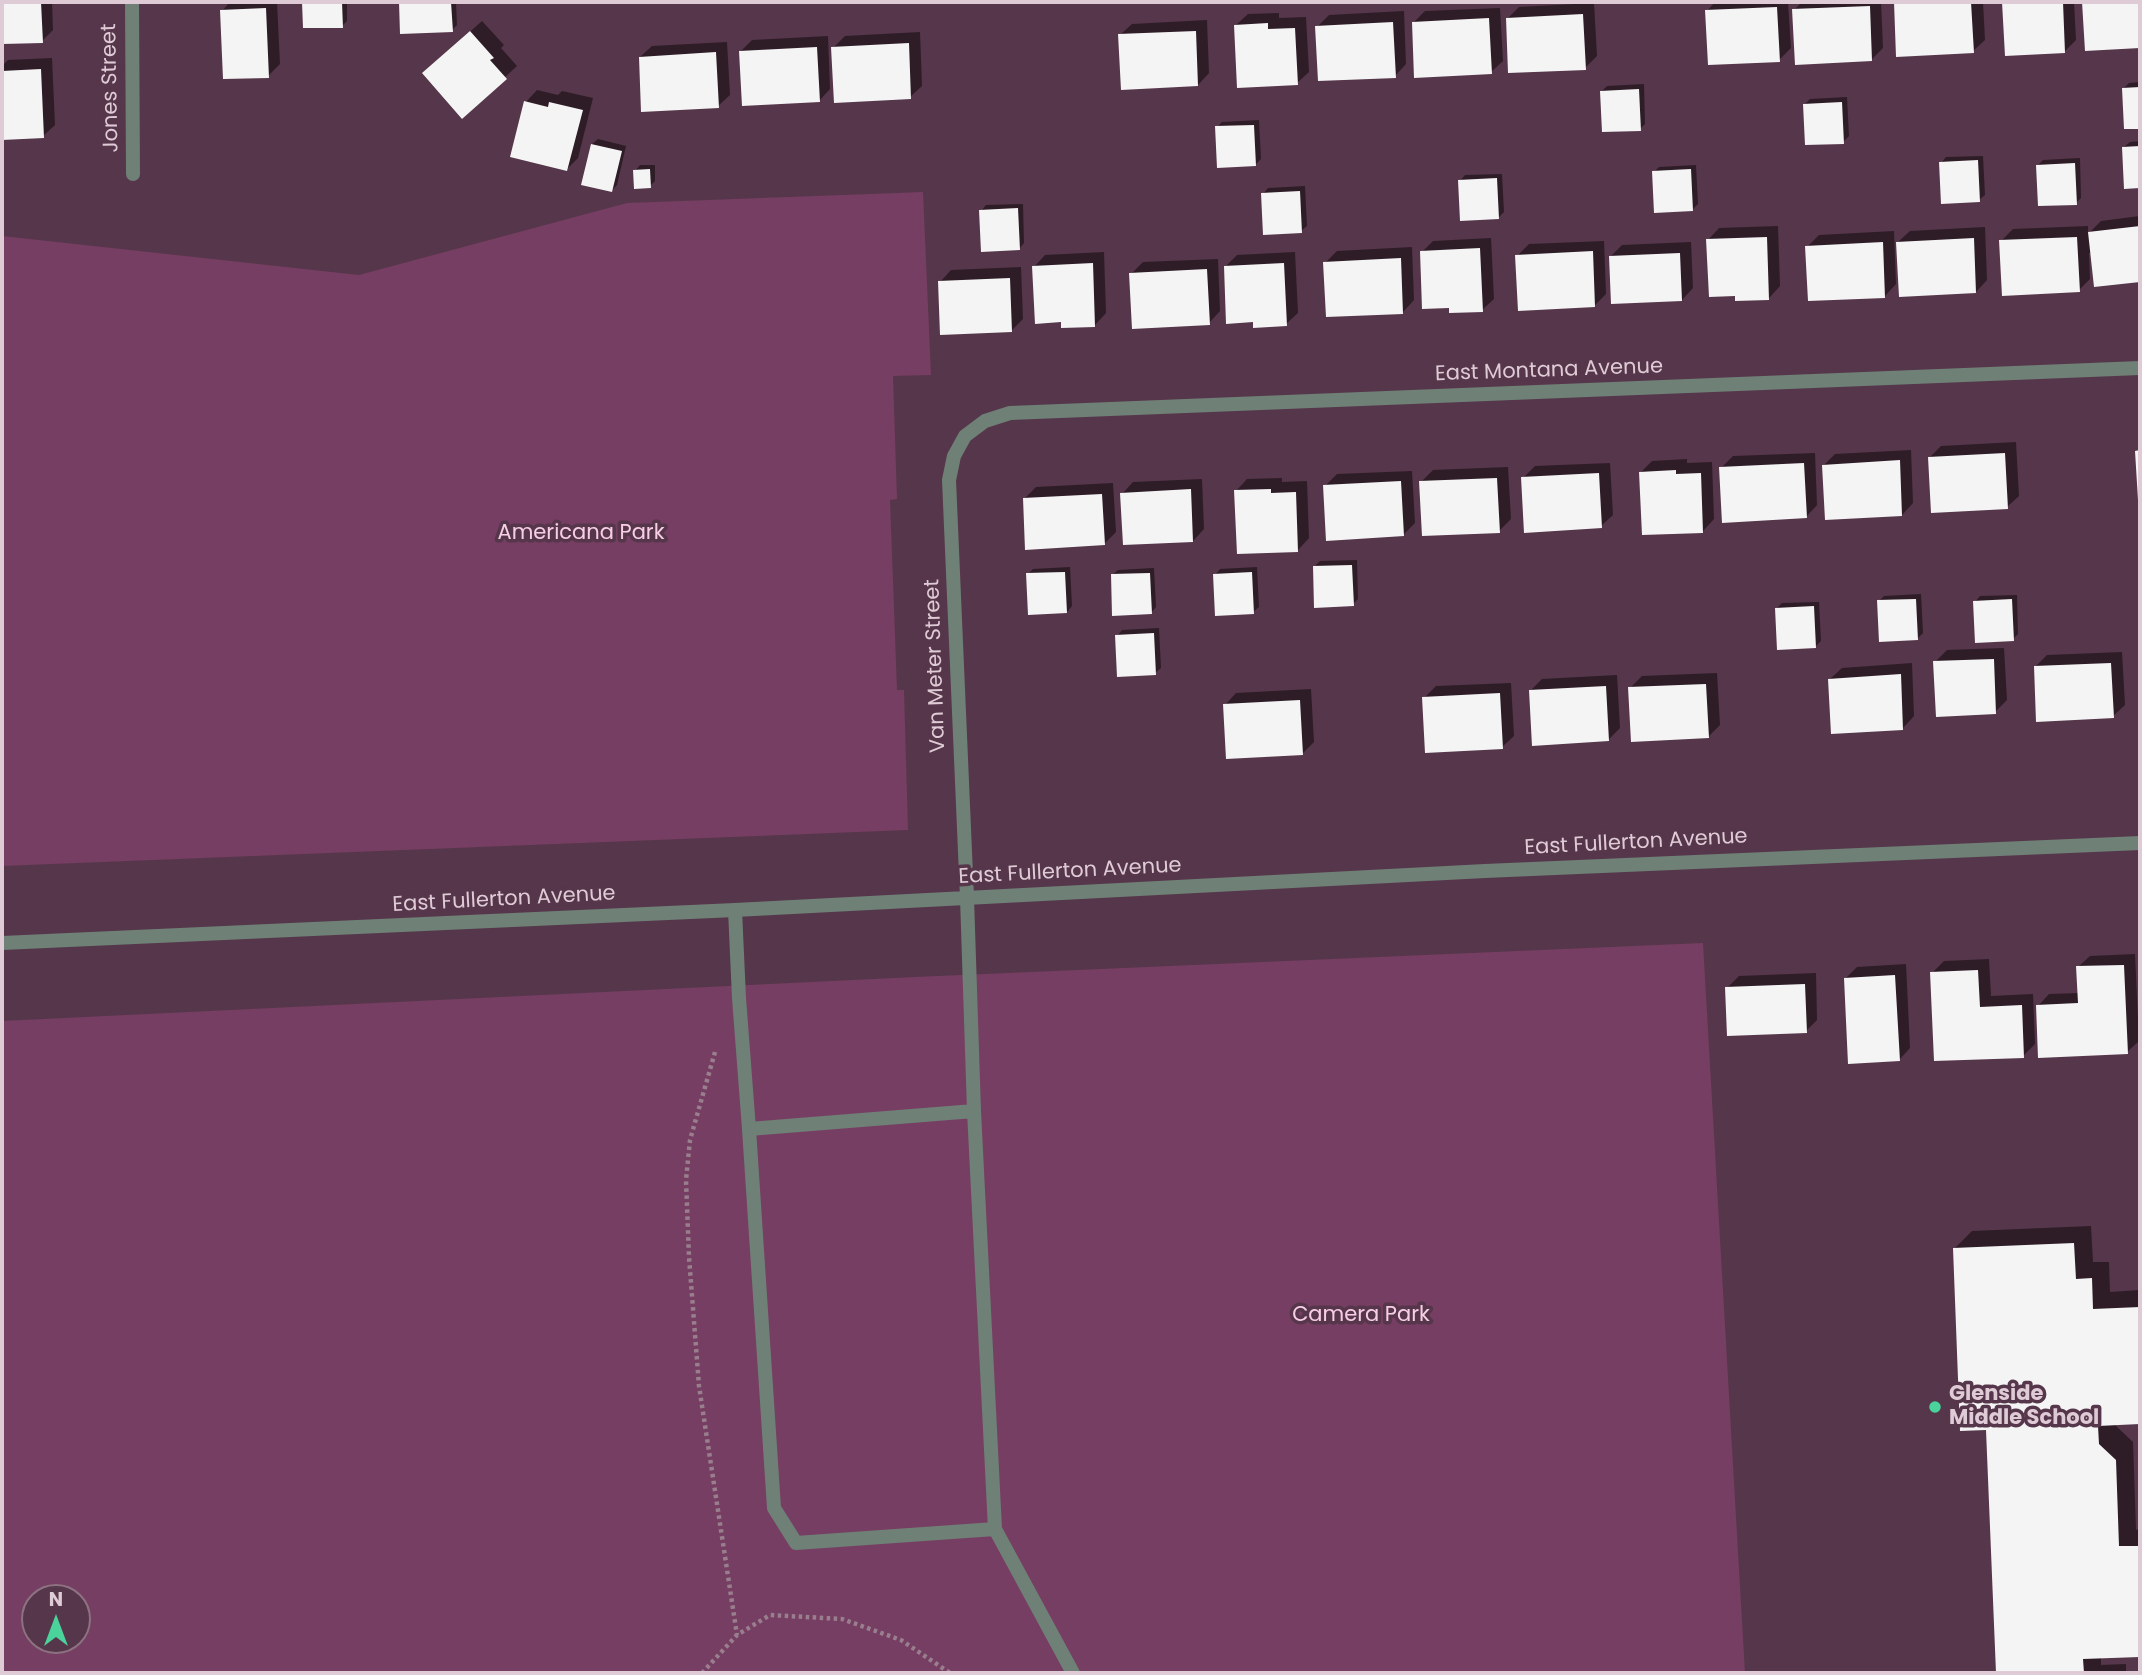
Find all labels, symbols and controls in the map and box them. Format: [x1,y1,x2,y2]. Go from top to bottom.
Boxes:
street label: Jones Street [97,23,125,153]
street label: East Montana Avenue [1435,354,1663,388]
park label: Americana Park [498,521,664,547]
street label: Van Meter Street [920,579,952,753]
street label: East Fullerton Avenue [1524,825,1748,861]
street label: East Fullerton Avenue [958,854,1182,890]
street label: East Fullerton Avenue [392,882,616,918]
park label: Camera Park [1292,1303,1430,1329]
place label: Glenside Middle School [1949,1382,2099,1432]
marker: Glenside Middle School [1927,1399,1943,1415]
north arrow [21,1584,91,1654]
text: N [49,1586,63,1613]

